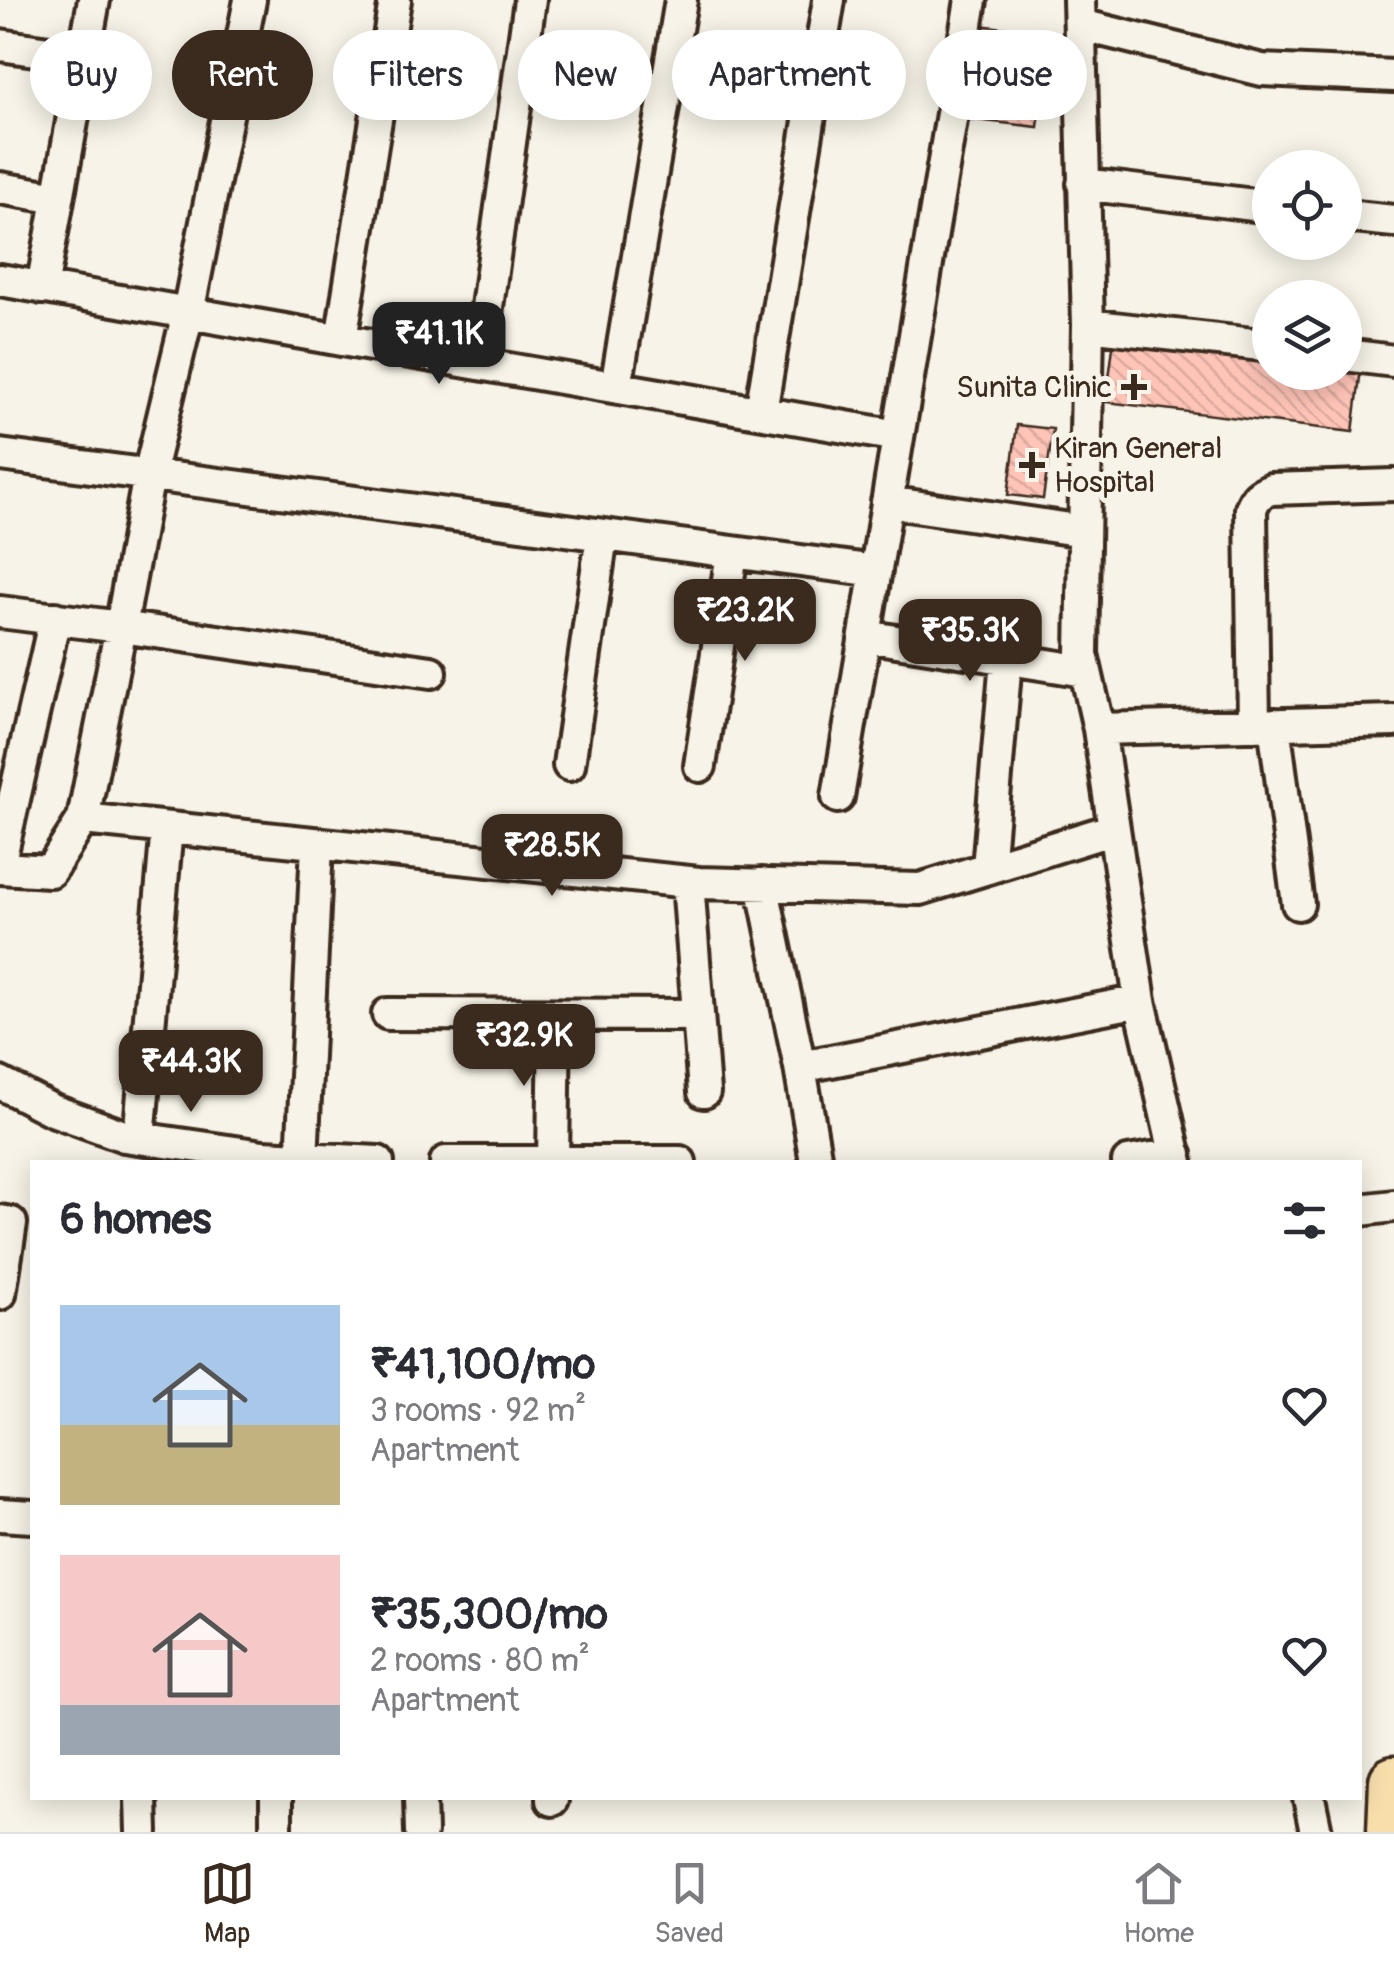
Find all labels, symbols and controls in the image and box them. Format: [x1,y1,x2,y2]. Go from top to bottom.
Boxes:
chip: Buy [30,30,152,120]
chip: Rent [172,30,313,120]
chip: Filters [333,30,498,120]
chip: New [518,30,652,120]
chip: Apartment [672,30,906,120]
chip: House [926,30,1087,120]
map controls [1252,150,1362,390]
button: locate [1252,150,1362,260]
button: layers [1252,280,1362,390]
pin: ₹41.1K [358,302,520,387]
text: ₹41.1K [394,314,484,354]
place label: Sunita Clinic [956,369,1112,406]
marker: Sunita Clinic [1121,374,1147,400]
place label: Kiran General Hospital [1054,430,1222,501]
marker: Kiran General Hospital [1019,452,1045,478]
pin: ₹23.2K [664,579,826,664]
text: ₹23.2K [696,591,794,631]
pin: ₹35.3K [889,599,1051,684]
text: ₹35.3K [921,611,1019,651]
pin: ₹28.5K [471,814,633,899]
text: ₹28.5K [504,826,600,866]
pin: ₹32.9K [443,1004,605,1089]
text: ₹32.9K [475,1016,573,1056]
pin: ₹44.3K [110,1030,272,1115]
text: ₹44.3K [141,1042,241,1082]
icon: filters [1277,1193,1332,1248]
text: 6 homes [60,1194,211,1246]
text: ₹41,100/mo [370,1339,595,1391]
icon: home [140,1345,260,1465]
icon: heart [1277,1378,1332,1433]
text: 3 rooms · 92 m² [370,1391,586,1431]
text: Apartment [370,1431,519,1471]
text: ₹35,300/mo [370,1589,608,1641]
icon: home [140,1595,260,1715]
icon: heart [1277,1628,1332,1683]
text: 2 rooms · 80 m² [370,1641,590,1681]
text: Apartment [370,1681,519,1721]
tab: Map [200,1856,255,1951]
tab: Saved [654,1856,724,1951]
tab: Home [1124,1856,1194,1951]

